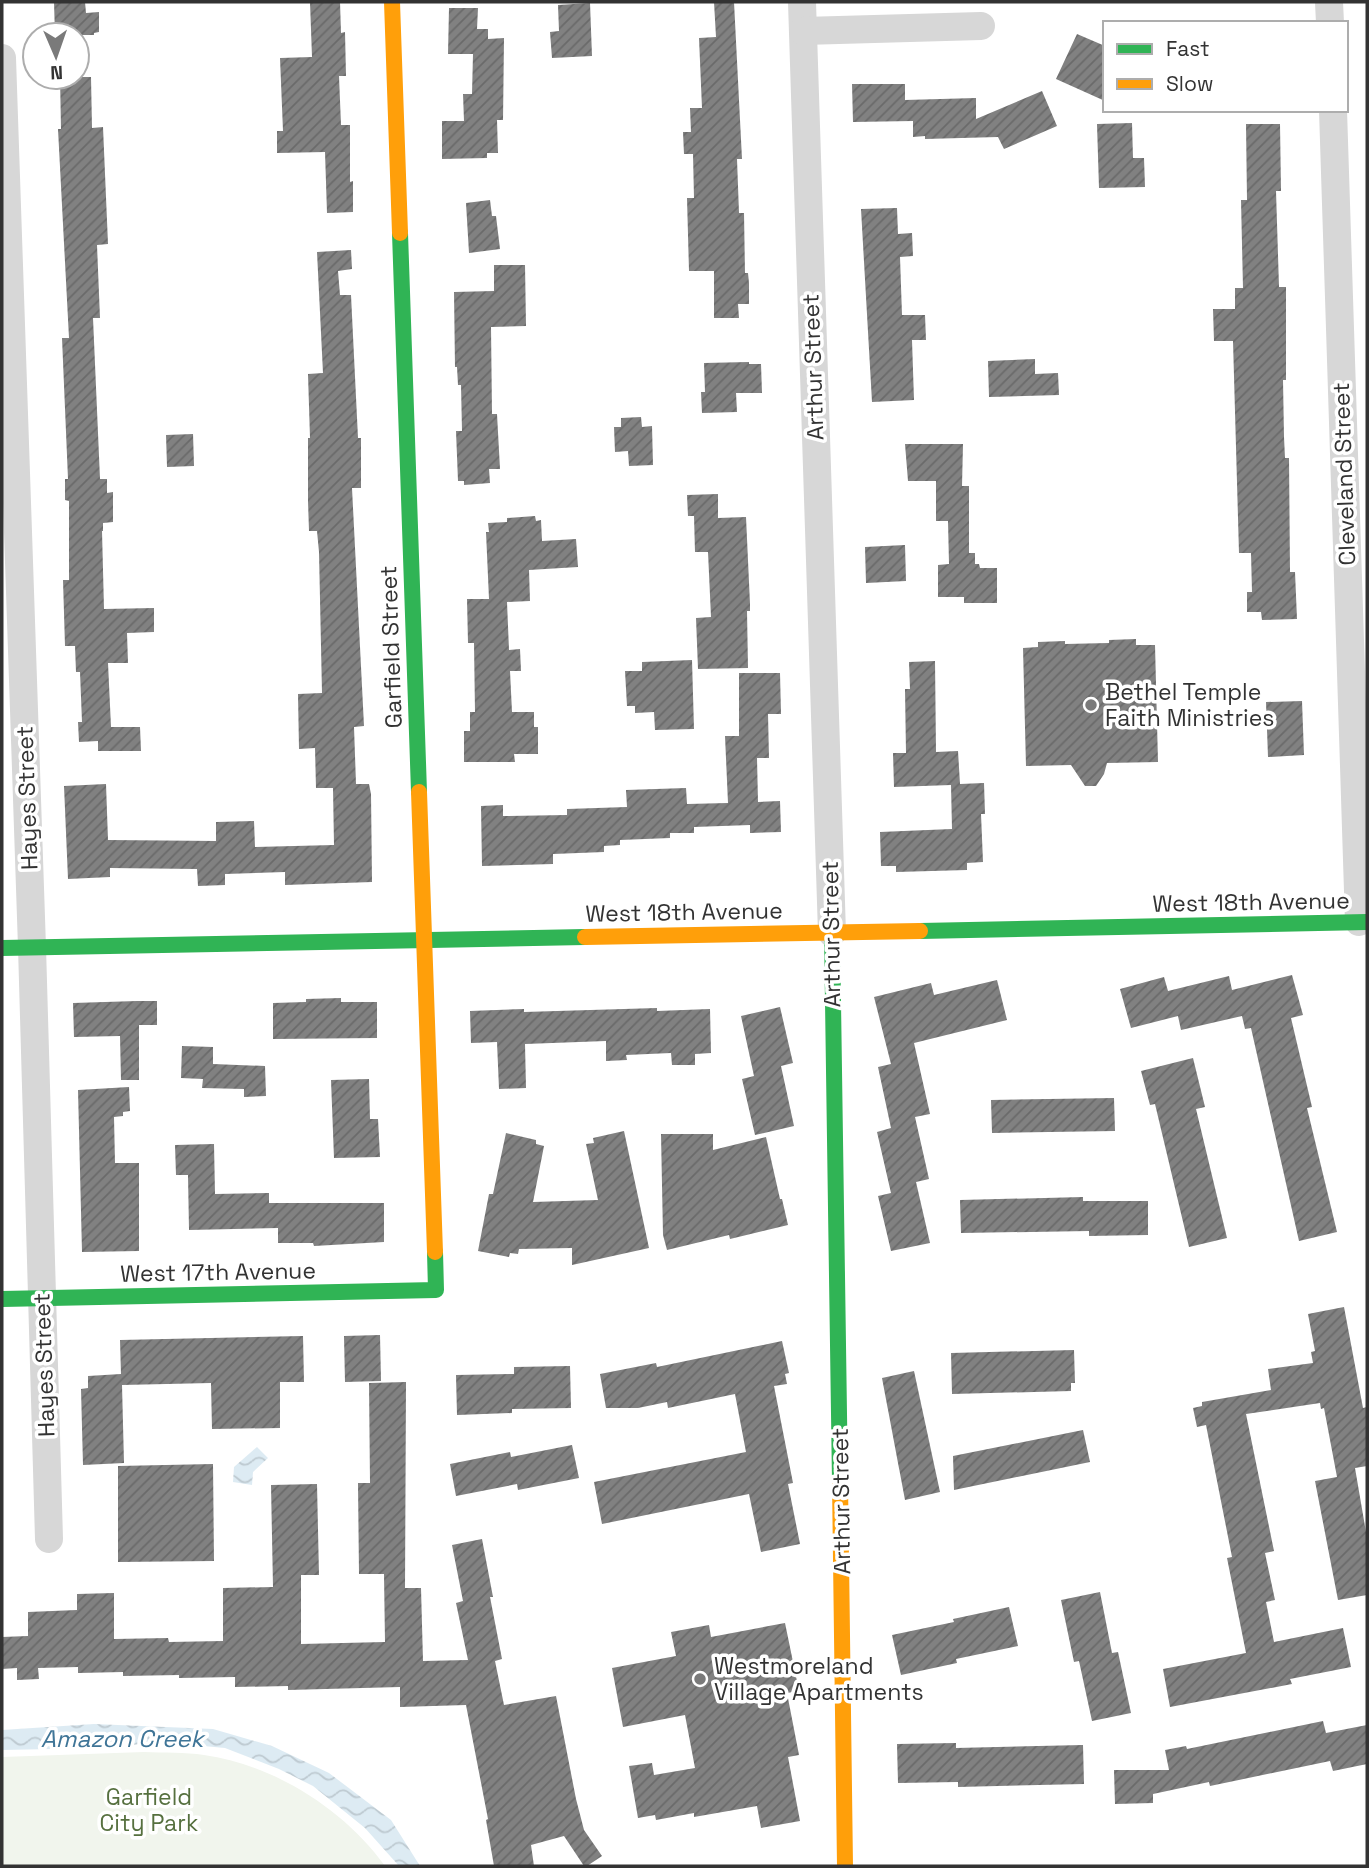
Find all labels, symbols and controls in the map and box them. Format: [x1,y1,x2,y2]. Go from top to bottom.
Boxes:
north arrow [21,21,91,91]
legend [1103,21,1348,112]
text: Fast [1166,35,1210,62]
text: N [50,60,63,85]
text: Slow [1166,70,1214,97]
street label: Arthur Street [795,293,831,441]
street label: Cleveland Street [1326,382,1362,566]
street label: Garfield Street [373,565,409,729]
place label: Bethel Temple Faith Ministries [1105,677,1274,733]
marker: Bethel Temple Faith Ministries [1083,697,1099,713]
street label: Hayes Street [9,726,45,870]
street label: Arthur Street [815,860,847,1008]
street label: West 18th Avenue [1152,885,1350,919]
street label: West 18th Avenue [585,895,783,929]
street label: West 17th Avenue [120,1255,316,1289]
street label: Hayes Street [26,1293,62,1437]
street label: Arthur Street [825,1427,857,1575]
place label: Westmoreland Village Apartments [714,1651,924,1707]
marker: Westmoreland Village Apartments [692,1671,708,1687]
water label: Amazon Creek [41,1723,206,1754]
park label: Garfield City Park [100,1782,198,1838]

